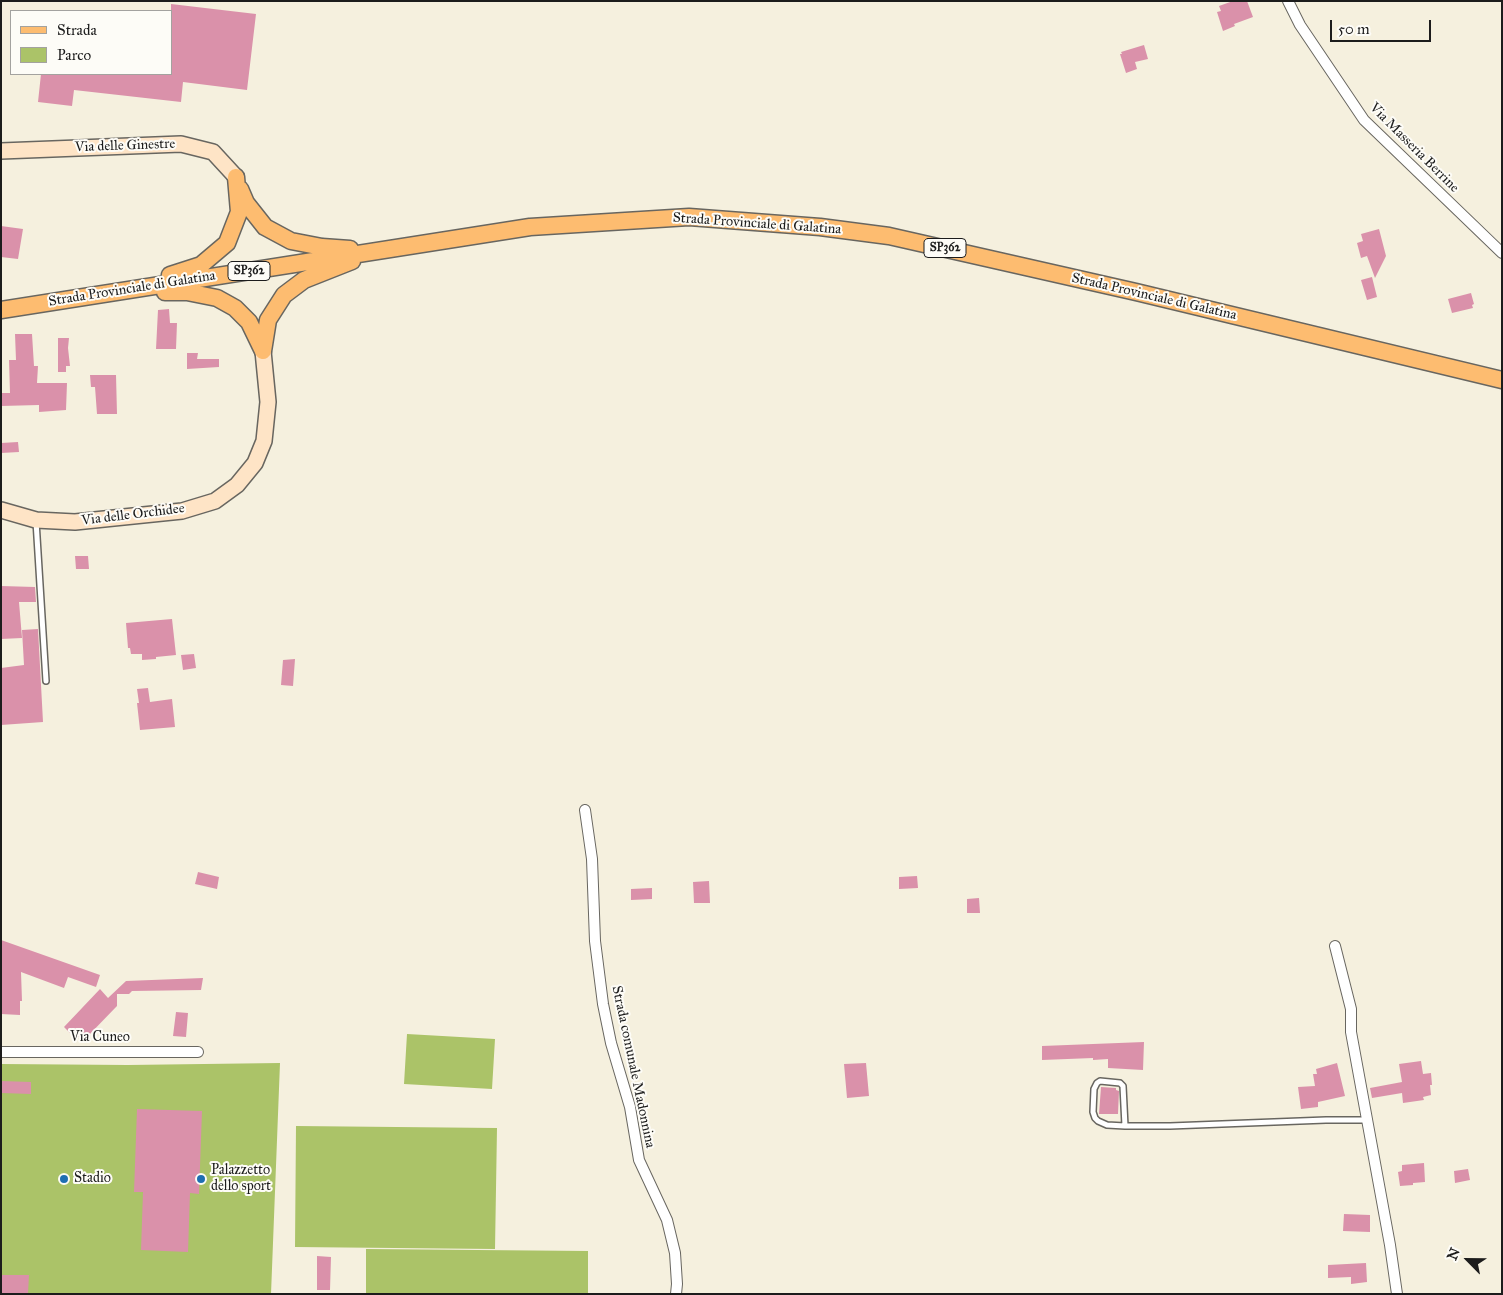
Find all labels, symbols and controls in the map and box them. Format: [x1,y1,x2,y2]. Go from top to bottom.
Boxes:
legend [10,10,172,75]
scale bar [1333,10,1434,42]
text: 50 m [1338,20,1370,38]
text: Strada [57,21,97,39]
text: Parco [57,46,91,64]
street label: Via Masseria Berrine [1366,100,1462,196]
street label: Via delle Ginestre [75,136,175,156]
street label: Strada Provinciale di Galatina [672,210,842,238]
road number: SP362 [924,238,966,258]
road number: SP362 [228,262,270,280]
street label: Strada Provinciale di Galatina [47,268,217,310]
street label: Strada Provinciale di Galatina [1070,270,1238,324]
street label: Via delle Orchidee [80,500,186,530]
street label: Strada comunale Madonnina [608,984,658,1150]
street label: Via Cuneo [70,1030,130,1046]
place label: Palazzetto dello sport [211,1163,271,1196]
place label: Stadio [74,1171,111,1187]
marker: Stadio [58,1173,70,1185]
marker: Palazzetto dello sport [195,1173,207,1185]
north arrow [1443,1235,1493,1285]
text: N [1444,1245,1464,1263]

